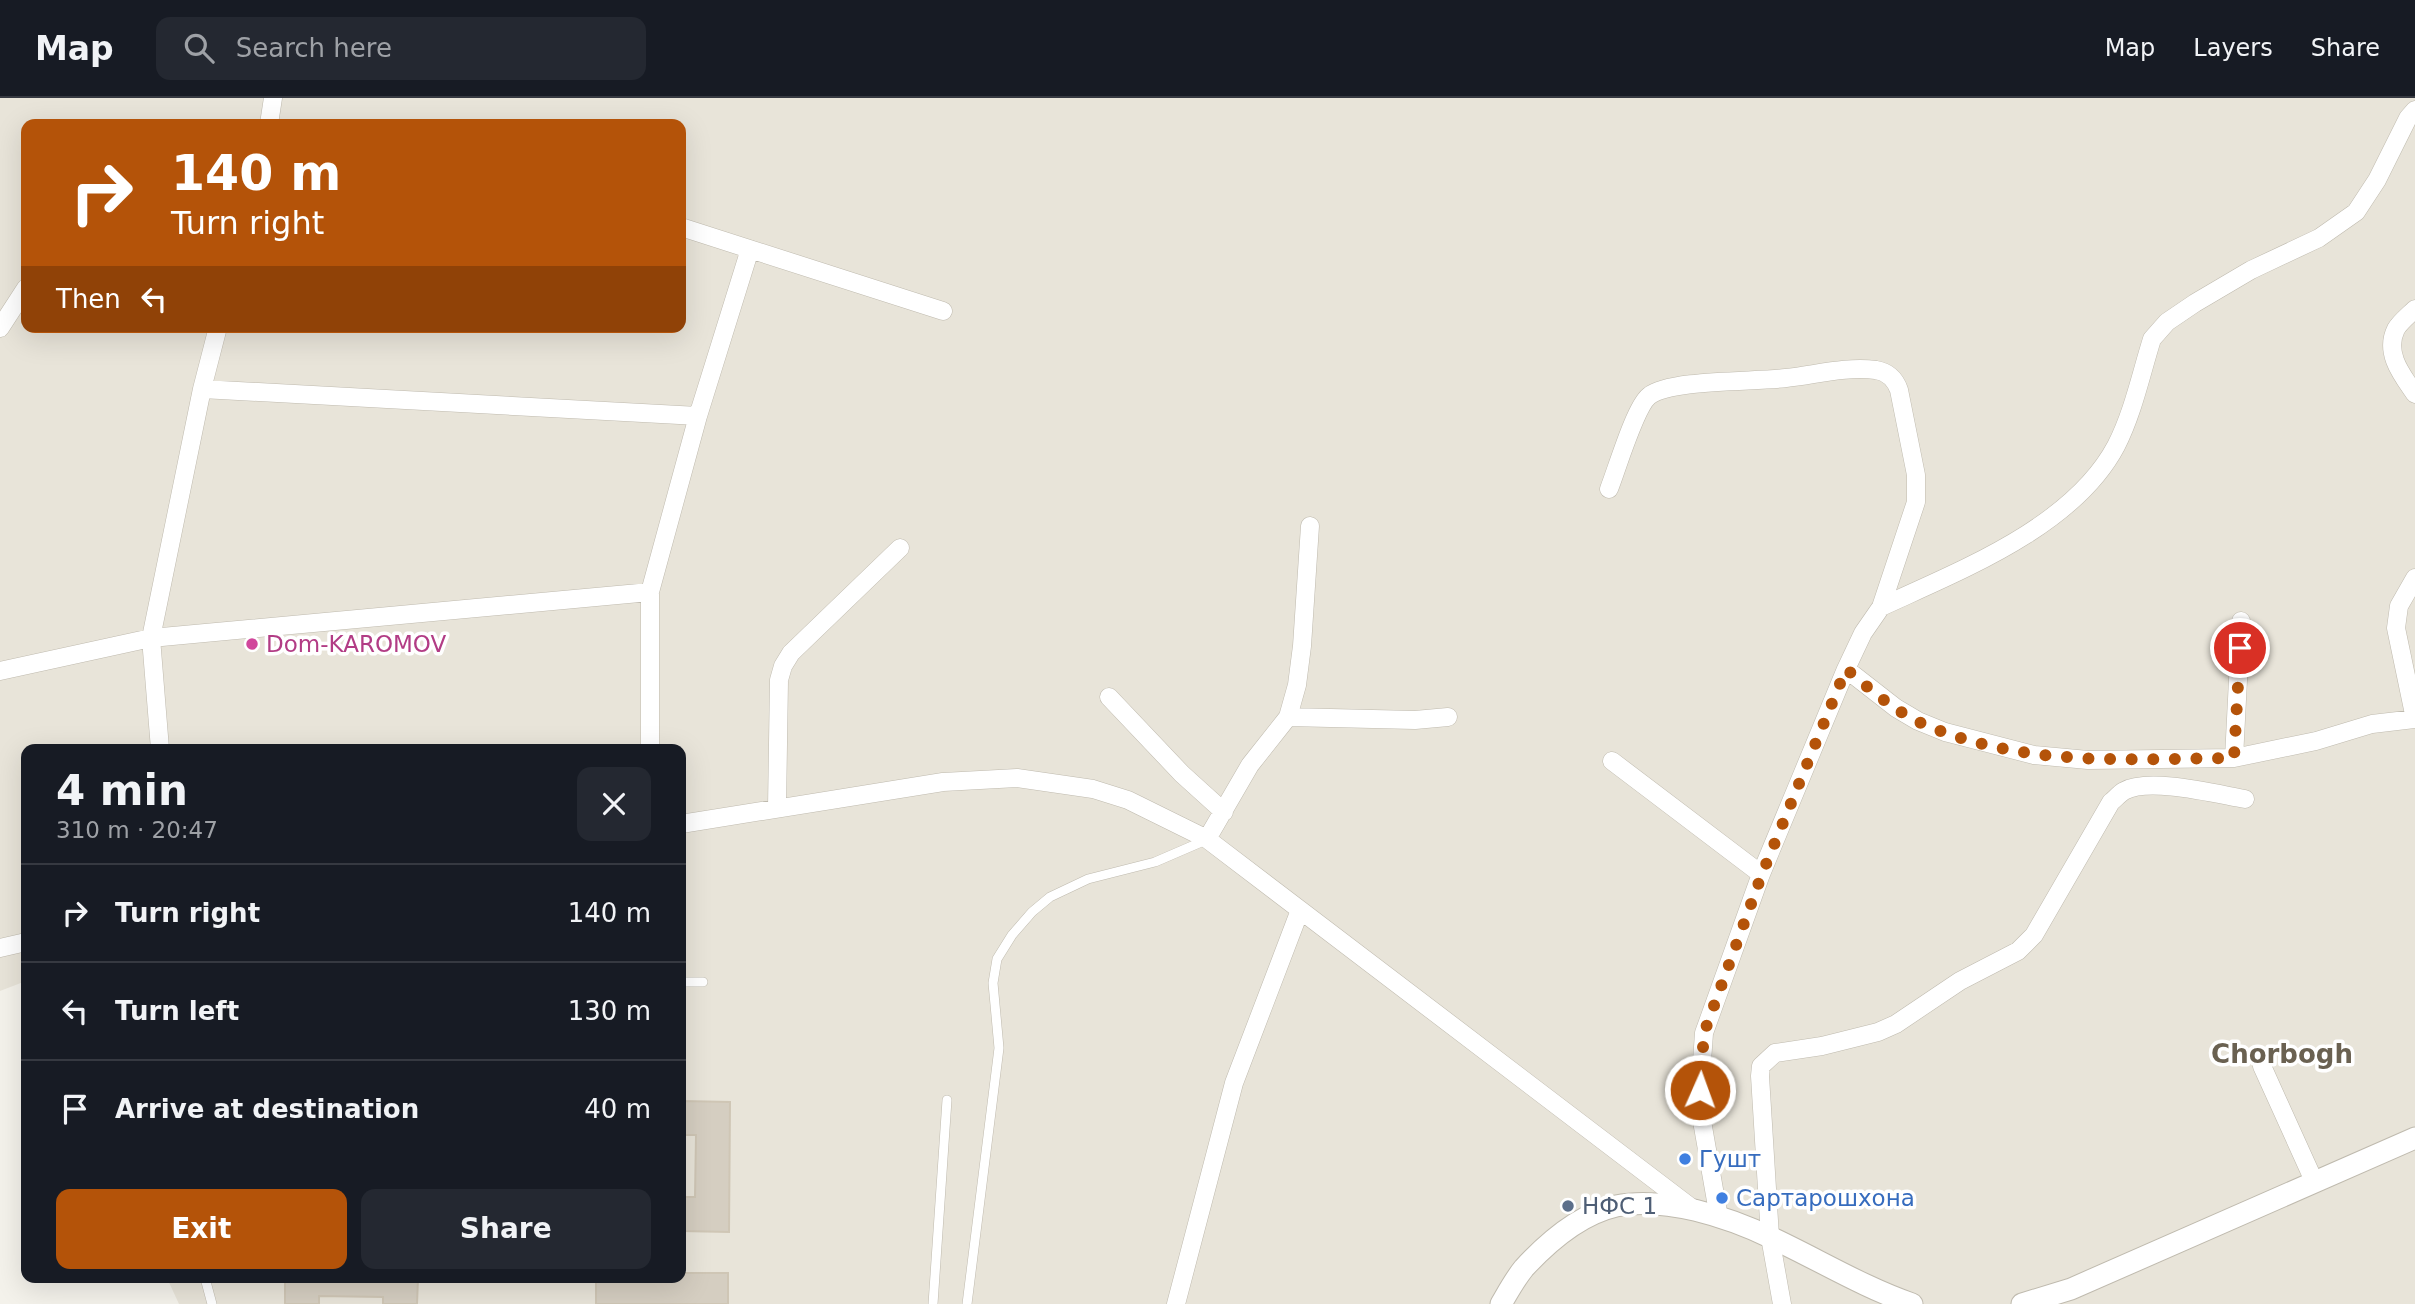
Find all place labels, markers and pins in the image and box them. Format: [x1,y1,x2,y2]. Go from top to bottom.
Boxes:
pin [2210,618,2270,678]
place label: Dom-KAROMOV [266,631,447,657]
marker: Dom-KAROMOV [244,636,260,652]
place label: Гушт [1699,1146,1761,1172]
marker: Гушт [1677,1151,1693,1167]
place label: Сартарошхона [1736,1185,1915,1211]
marker: Сартарошхона [1714,1190,1730,1206]
place label: НФС 1 [1582,1193,1657,1219]
marker: НФС 1 [1560,1198,1576,1214]

